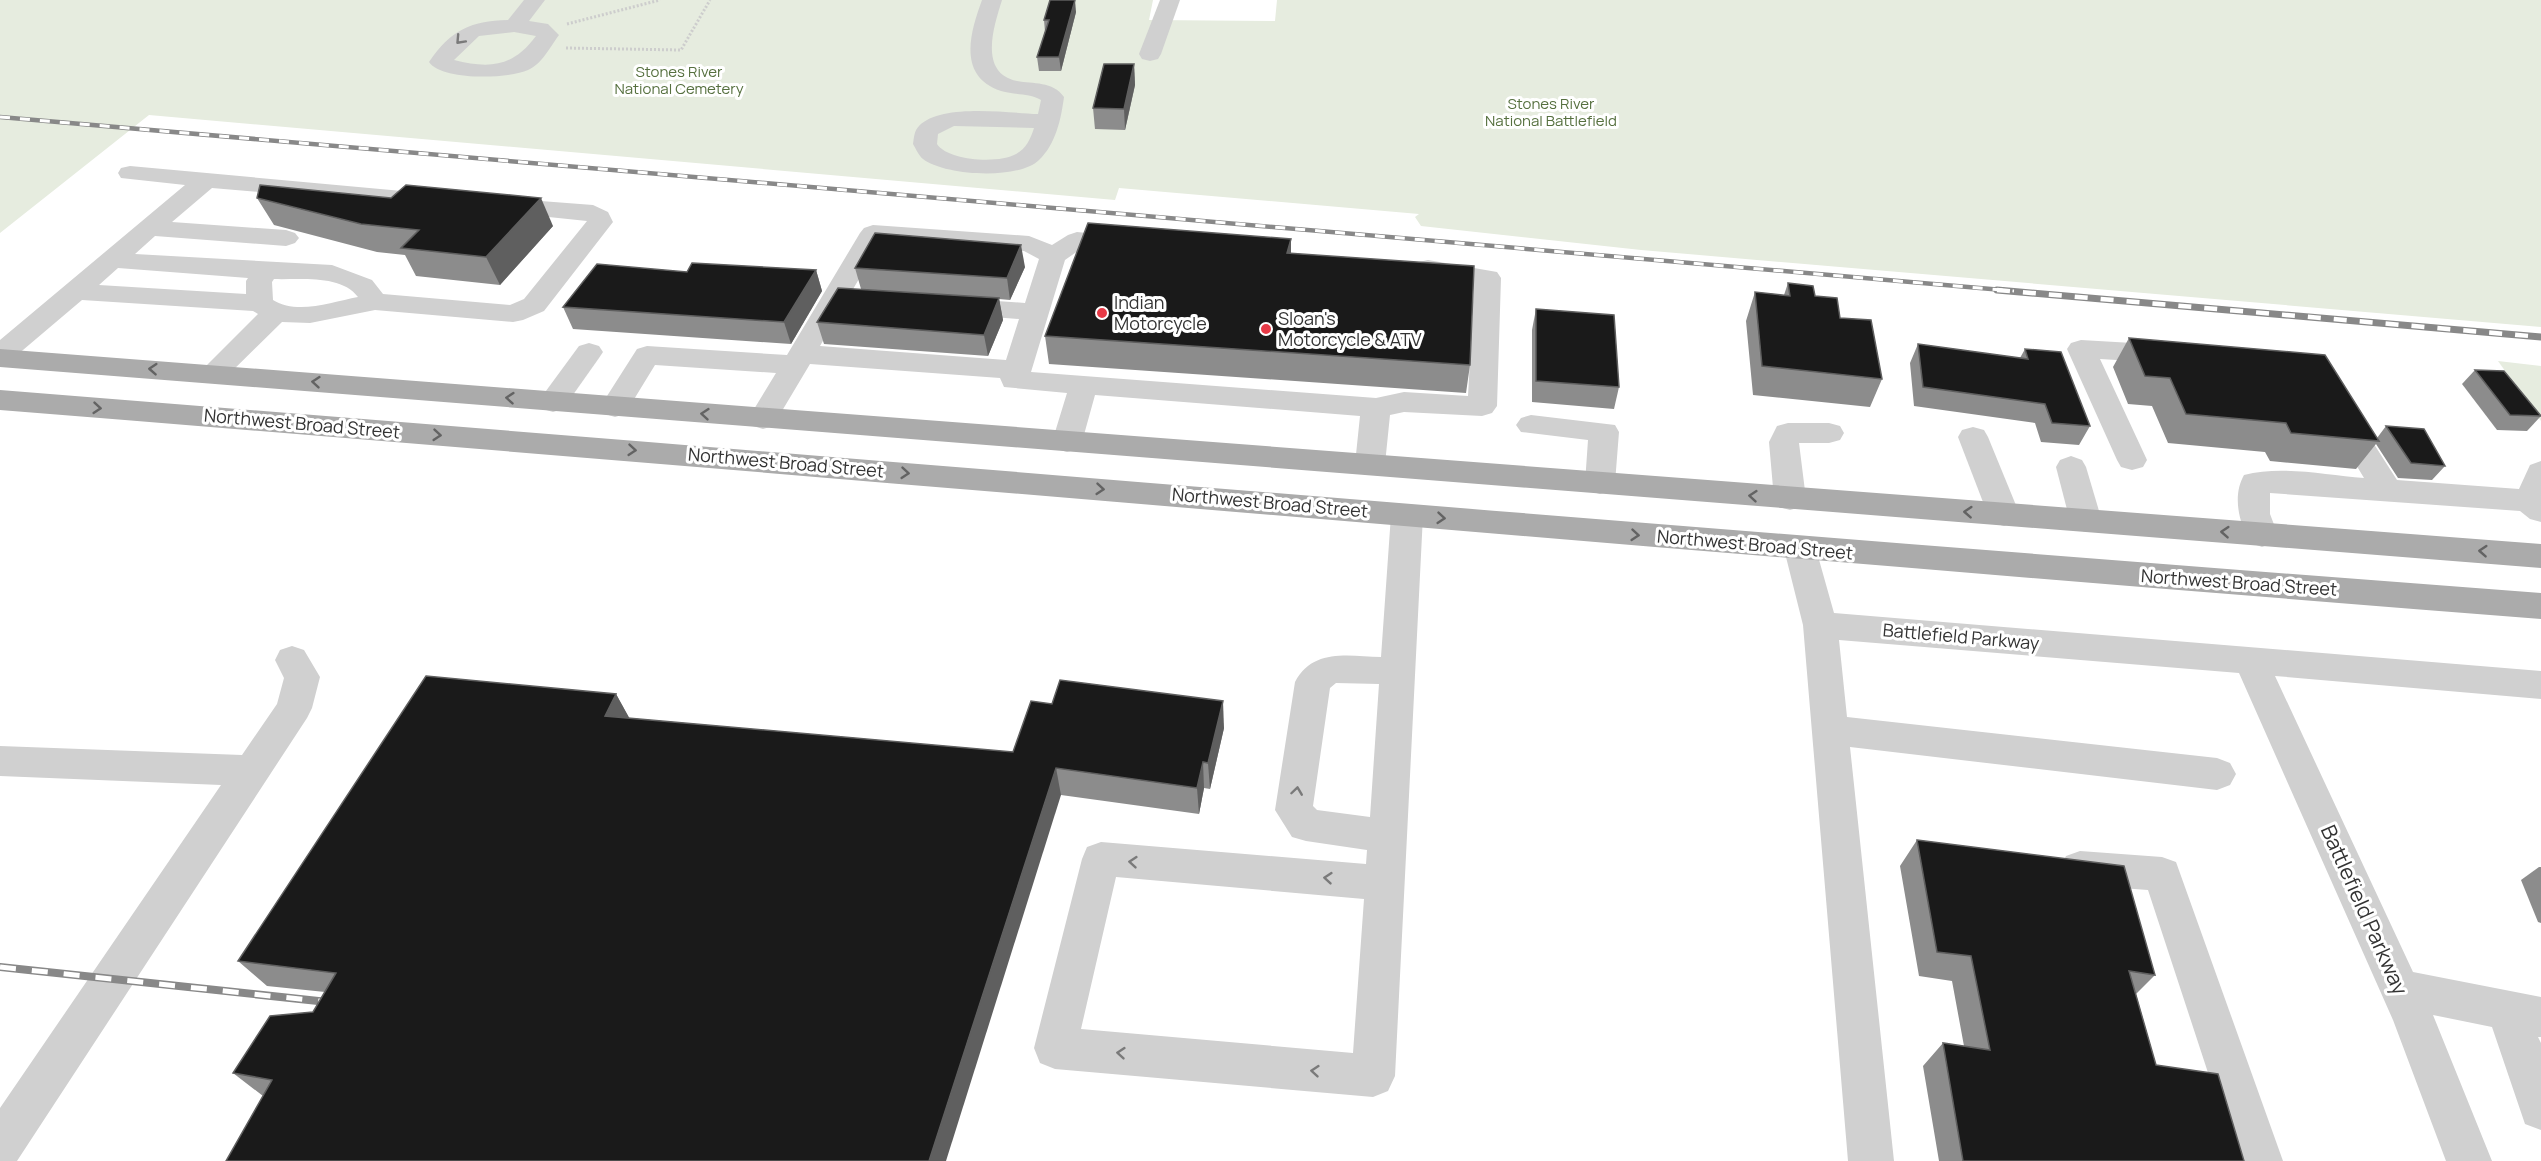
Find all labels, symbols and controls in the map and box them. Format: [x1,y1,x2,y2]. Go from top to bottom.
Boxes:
one-way arrow [456,33,467,44]
park label: Stones River National Cemetery [614,61,744,99]
park label: Stones River National Battlefield [1485,93,1617,131]
place label: Indian Motorcycle [1114,290,1207,335]
marker: Indian Motorcycle [1095,306,1109,320]
place label: Sloan's Motorcycle & ATV [1278,306,1422,351]
marker: Sloan's Motorcycle & ATV [1259,322,1273,336]
one-way arrow [149,363,158,376]
one-way arrow [311,376,320,389]
one-way arrow [506,392,515,405]
one-way arrow [93,401,102,414]
street label: Northwest Broad Street [203,402,401,444]
one-way arrow [700,408,709,421]
one-way arrow [433,428,442,441]
street label: Northwest Broad Street [687,441,885,483]
one-way arrow [627,443,636,456]
one-way arrow [901,466,910,479]
street label: Northwest Broad Street [1171,481,1369,523]
one-way arrow [1095,482,1104,495]
one-way arrow [1748,489,1757,502]
one-way arrow [1964,506,1973,519]
one-way arrow [1436,511,1445,524]
street label: Northwest Broad Street [1656,523,1854,565]
one-way arrow [2221,526,2230,539]
one-way arrow [1630,528,1639,541]
one-way arrow [2478,545,2487,558]
street label: Northwest Broad Street [2140,563,2338,601]
street label: Battlefield Parkway [1882,617,2041,655]
one-way arrow [1291,786,1303,796]
street label: Battlefield Parkway [2315,820,2415,999]
one-way arrow [1129,856,1138,869]
one-way arrow [1323,872,1332,885]
one-way arrow [1116,1047,1125,1060]
one-way arrow [1311,1065,1320,1078]

